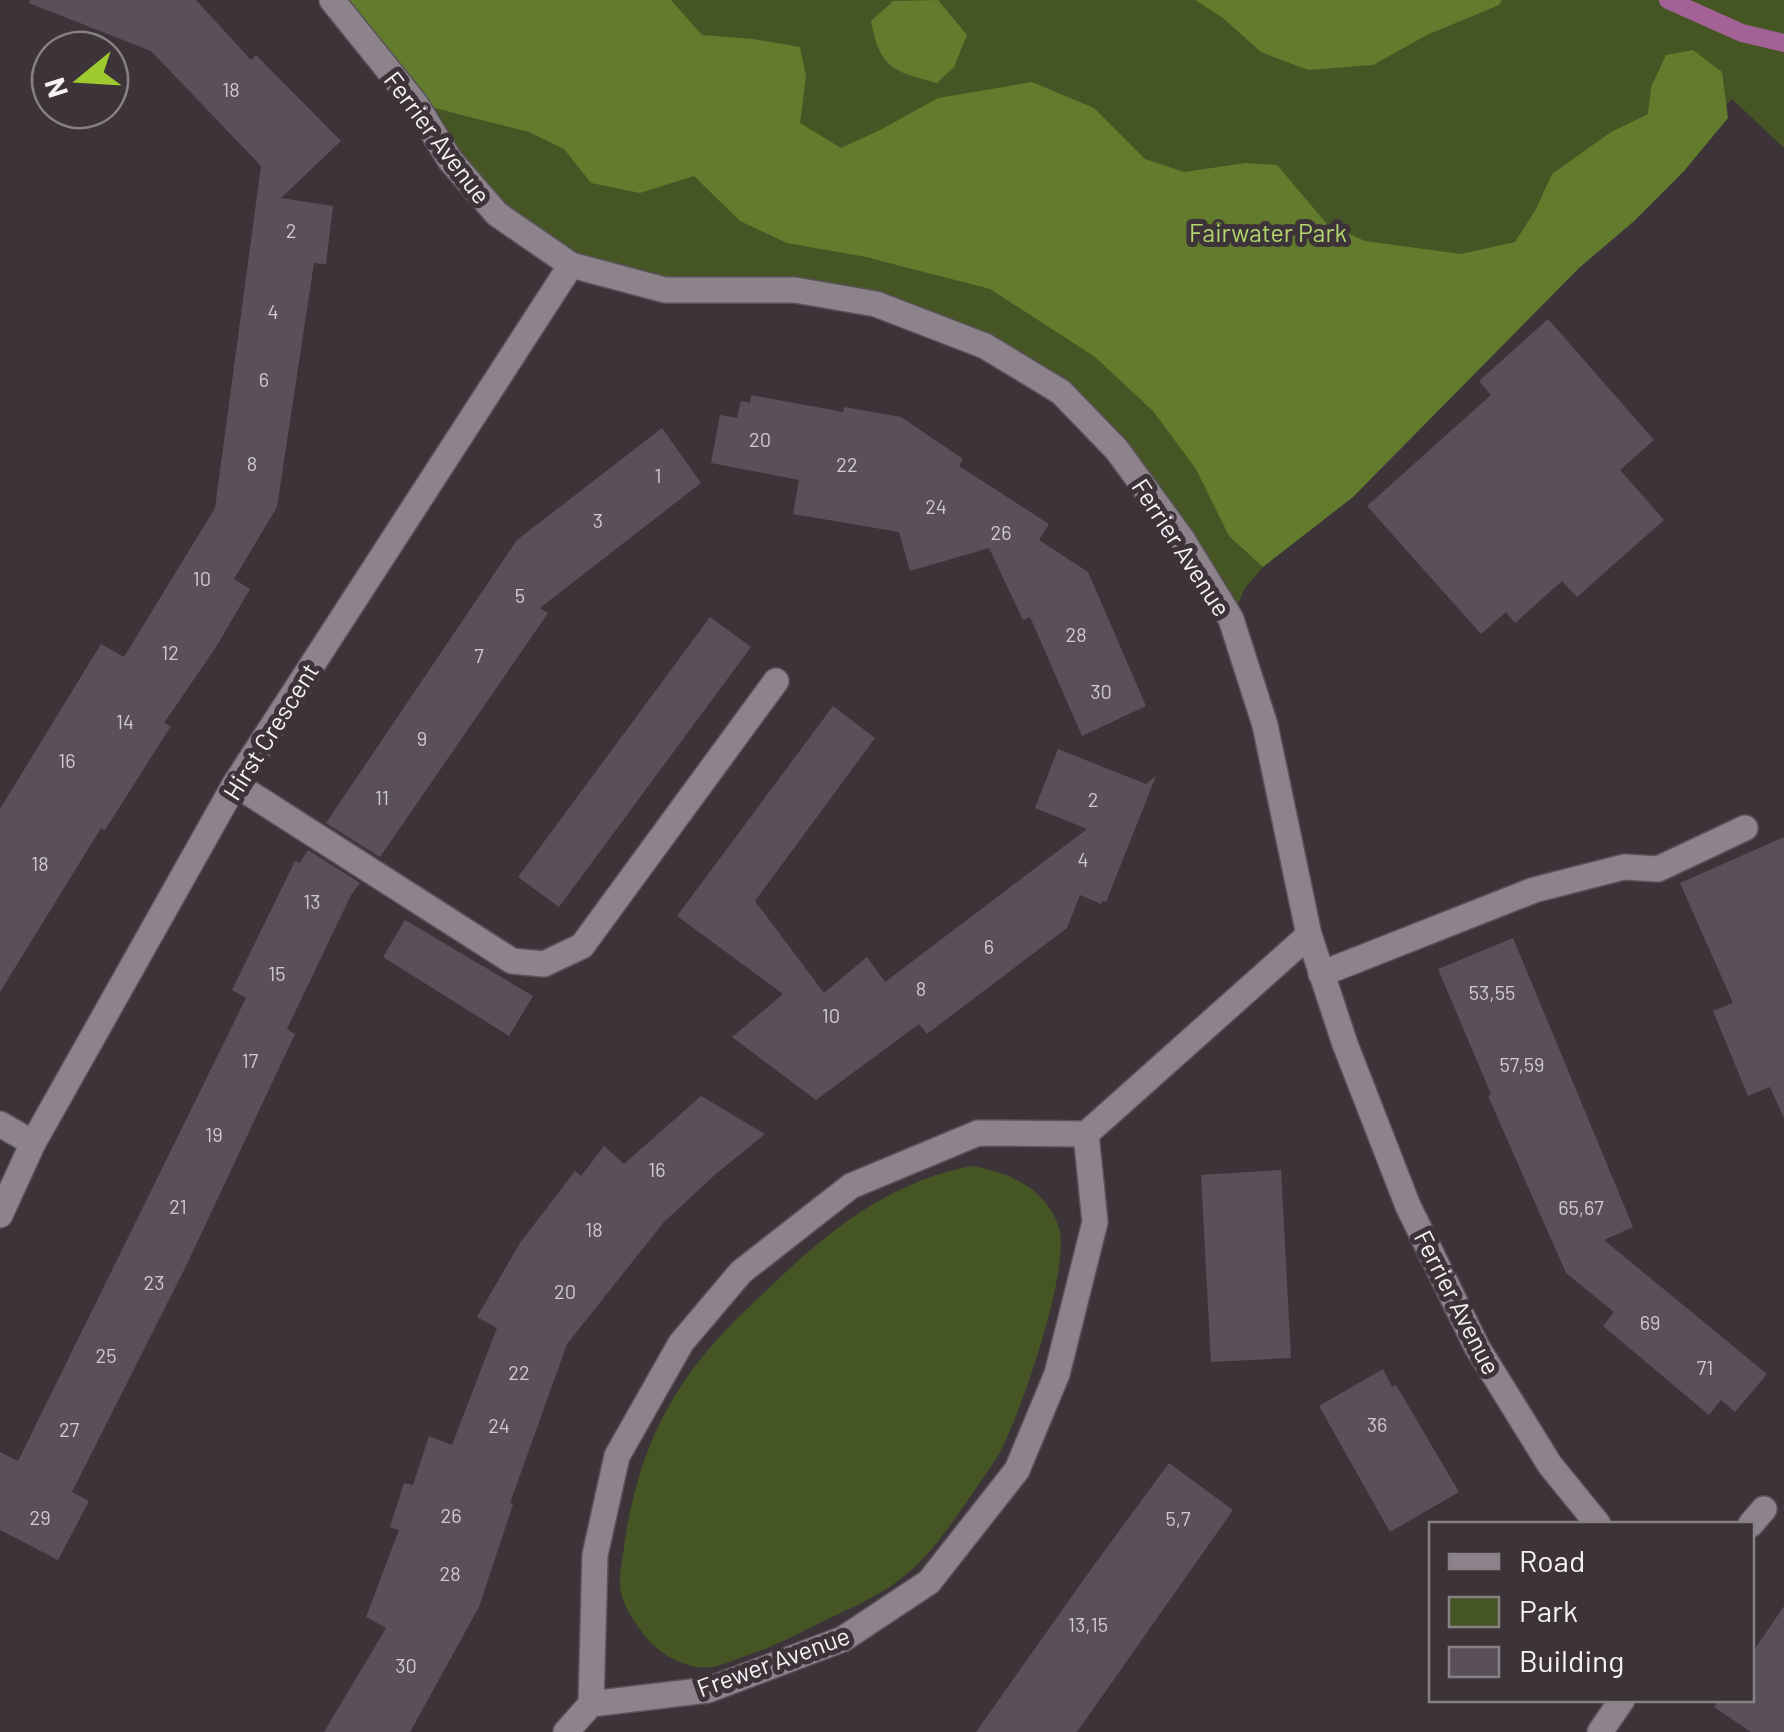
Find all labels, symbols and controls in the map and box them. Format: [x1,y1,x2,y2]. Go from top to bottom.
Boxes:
north arrow [30,30,130,130]
street label: Ferrier Avenue [378,65,498,209]
text: N [36,74,74,102]
house number: 18 [222,77,240,101]
park label: Fairwater Park [1189,217,1347,247]
house number: 2 [286,218,296,242]
house number: 4 [267,299,279,323]
house number: 6 [259,367,269,391]
house number: 20 [749,427,771,451]
house number: 8 [247,451,257,475]
house number: 22 [836,452,858,476]
house number: 1 [655,463,662,487]
street label: Ferrier Avenue [1126,473,1238,621]
house number: 24 [925,494,947,518]
house number: 3 [593,508,603,532]
house number: 26 [990,520,1012,544]
house number: 10 [193,566,211,590]
house number: 5 [515,583,525,607]
house number: 28 [1065,622,1087,646]
house number: 12 [161,640,179,664]
house number: 7 [474,643,484,667]
street label: Hirst Crescent [216,657,324,805]
house number: 30 [1090,679,1112,703]
house number: 14 [116,709,134,733]
house number: 9 [417,726,427,750]
house number: 16 [58,748,76,772]
house number: 11 [375,785,389,809]
house number: 2 [1088,787,1098,811]
house number: 4 [1077,847,1089,871]
house number: 18 [31,851,49,875]
house number: 13 [303,889,321,913]
house number: 6 [984,934,994,958]
house number: 15 [268,961,286,985]
house number: 8 [916,976,926,1000]
house number: 53,55 [1469,980,1515,1004]
house number: 10 [822,1003,840,1027]
house number: 17 [242,1048,259,1072]
house number: 57,59 [1500,1052,1544,1076]
house number: 19 [205,1122,223,1146]
house number: 16 [648,1157,666,1181]
house number: 21 [169,1194,187,1218]
house number: 65,67 [1558,1195,1604,1219]
house number: 18 [585,1217,603,1241]
street label: Ferrier Avenue [1409,1225,1507,1379]
house number: 23 [144,1270,164,1294]
house number: 20 [554,1279,576,1303]
house number: 69 [1640,1310,1660,1334]
house number: 25 [96,1343,117,1367]
house number: 71 [1697,1355,1713,1379]
house number: 22 [508,1360,530,1384]
house number: 36 [1367,1412,1387,1436]
house number: 24 [488,1413,510,1437]
house number: 27 [59,1417,80,1441]
house number: 26 [440,1503,462,1527]
house number: 29 [29,1505,51,1529]
house number: 5,7 [1165,1506,1191,1530]
legend [1429,1522,1754,1702]
text: Road [1519,1542,1585,1578]
house number: 28 [439,1561,461,1585]
text: Park [1519,1592,1578,1628]
house number: 13,15 [1068,1612,1108,1636]
street label: Frewer Avenue [693,1619,853,1703]
text: Building [1519,1642,1624,1678]
house number: 30 [395,1653,417,1677]

